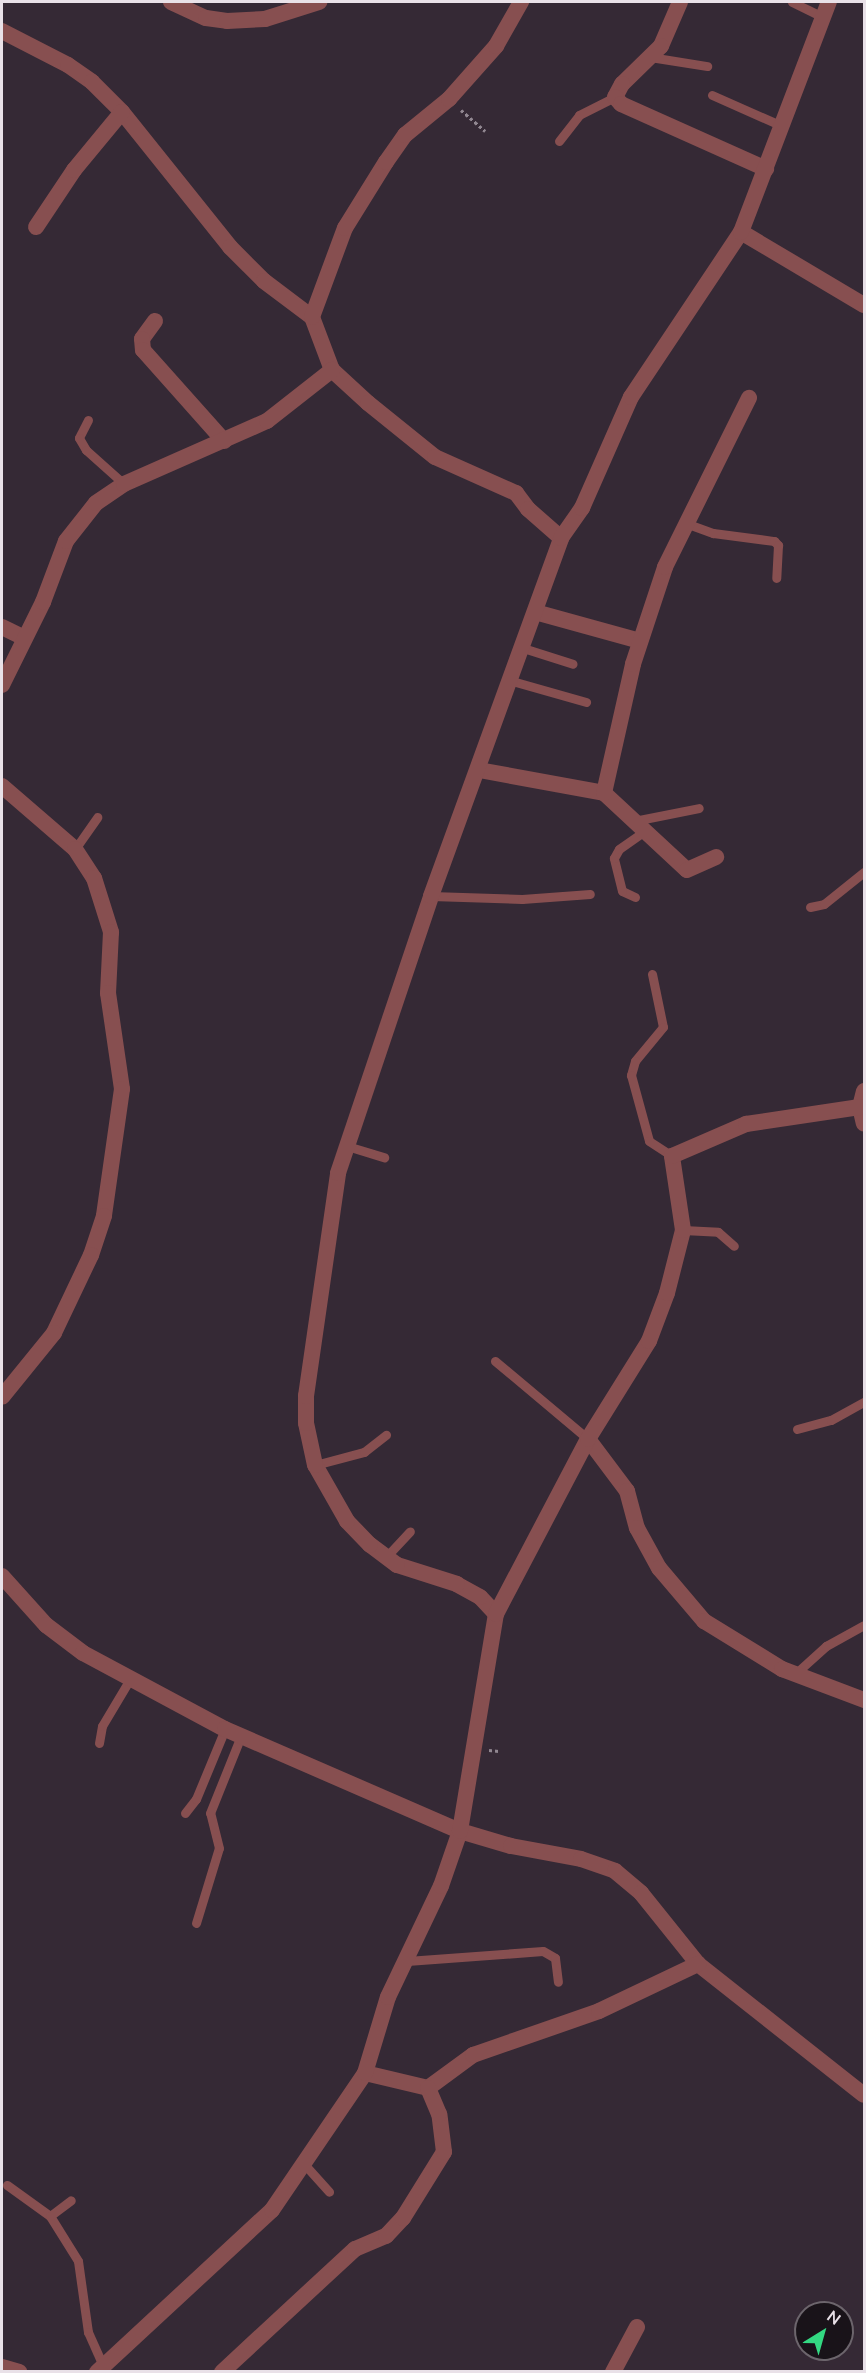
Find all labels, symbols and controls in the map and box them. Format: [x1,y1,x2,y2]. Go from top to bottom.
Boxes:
north arrow [794,2301,854,2361]
text: N [822,2306,845,2331]

